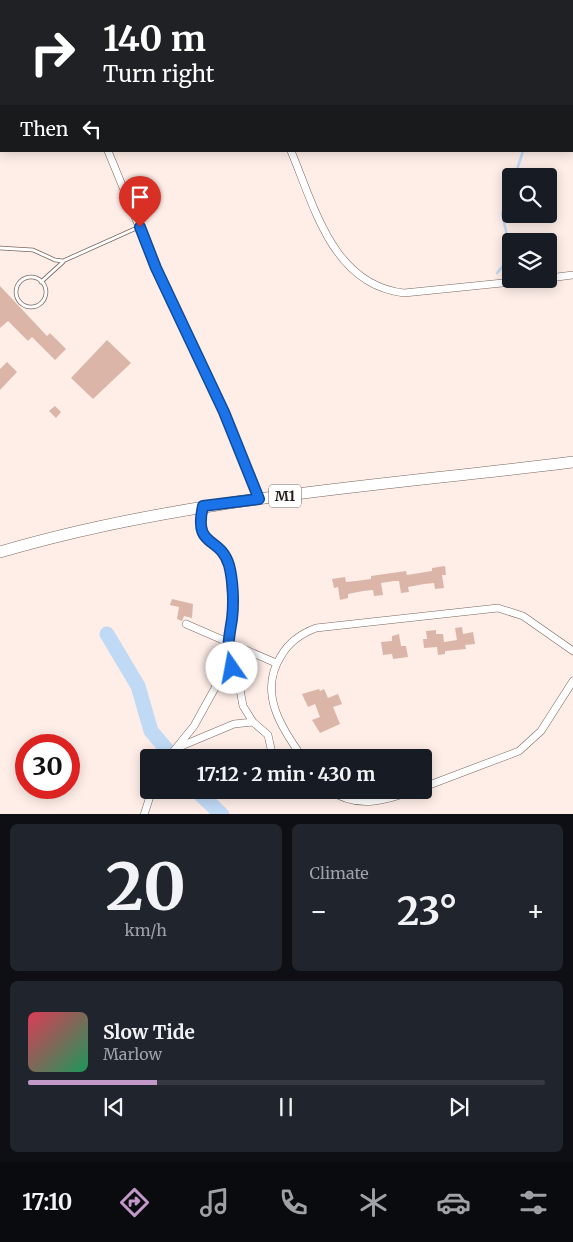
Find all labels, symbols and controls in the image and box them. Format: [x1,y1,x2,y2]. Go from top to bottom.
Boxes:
text: 140 m [103,17,206,61]
icon: right [20,20,85,85]
text: Turn right [103,60,214,88]
icon: left [78,115,106,143]
text: Then [20,117,68,141]
map controls [502,168,557,288]
button: search [502,168,557,223]
pin [119,176,161,227]
icon: arrive [126,183,154,211]
button: layers [502,233,557,288]
road number: M1 [269,484,301,508]
position arrow [205,641,257,693]
speed limit sign: 30 [15,734,80,799]
text: 17:12 · 2 min · 430 m [197,762,375,786]
text: 20 [106,846,186,928]
text: Climate [310,863,369,883]
text: 23° [397,888,457,935]
text: − [310,893,328,929]
text: + [526,893,545,929]
text: km/h [125,920,167,940]
text: Slow Tide [103,1020,195,1044]
text: Marlow [103,1044,162,1064]
icon: previous [100,1093,128,1121]
icon: pause [272,1093,300,1121]
icon: next [445,1093,473,1121]
icon: directions [117,1185,152,1220]
icon: music [197,1185,232,1220]
icon: phone [276,1185,311,1220]
icon: climate [356,1185,391,1220]
icon: car [436,1185,471,1220]
icon: filters [516,1185,551,1220]
text: 17:10 [22,1188,72,1216]

